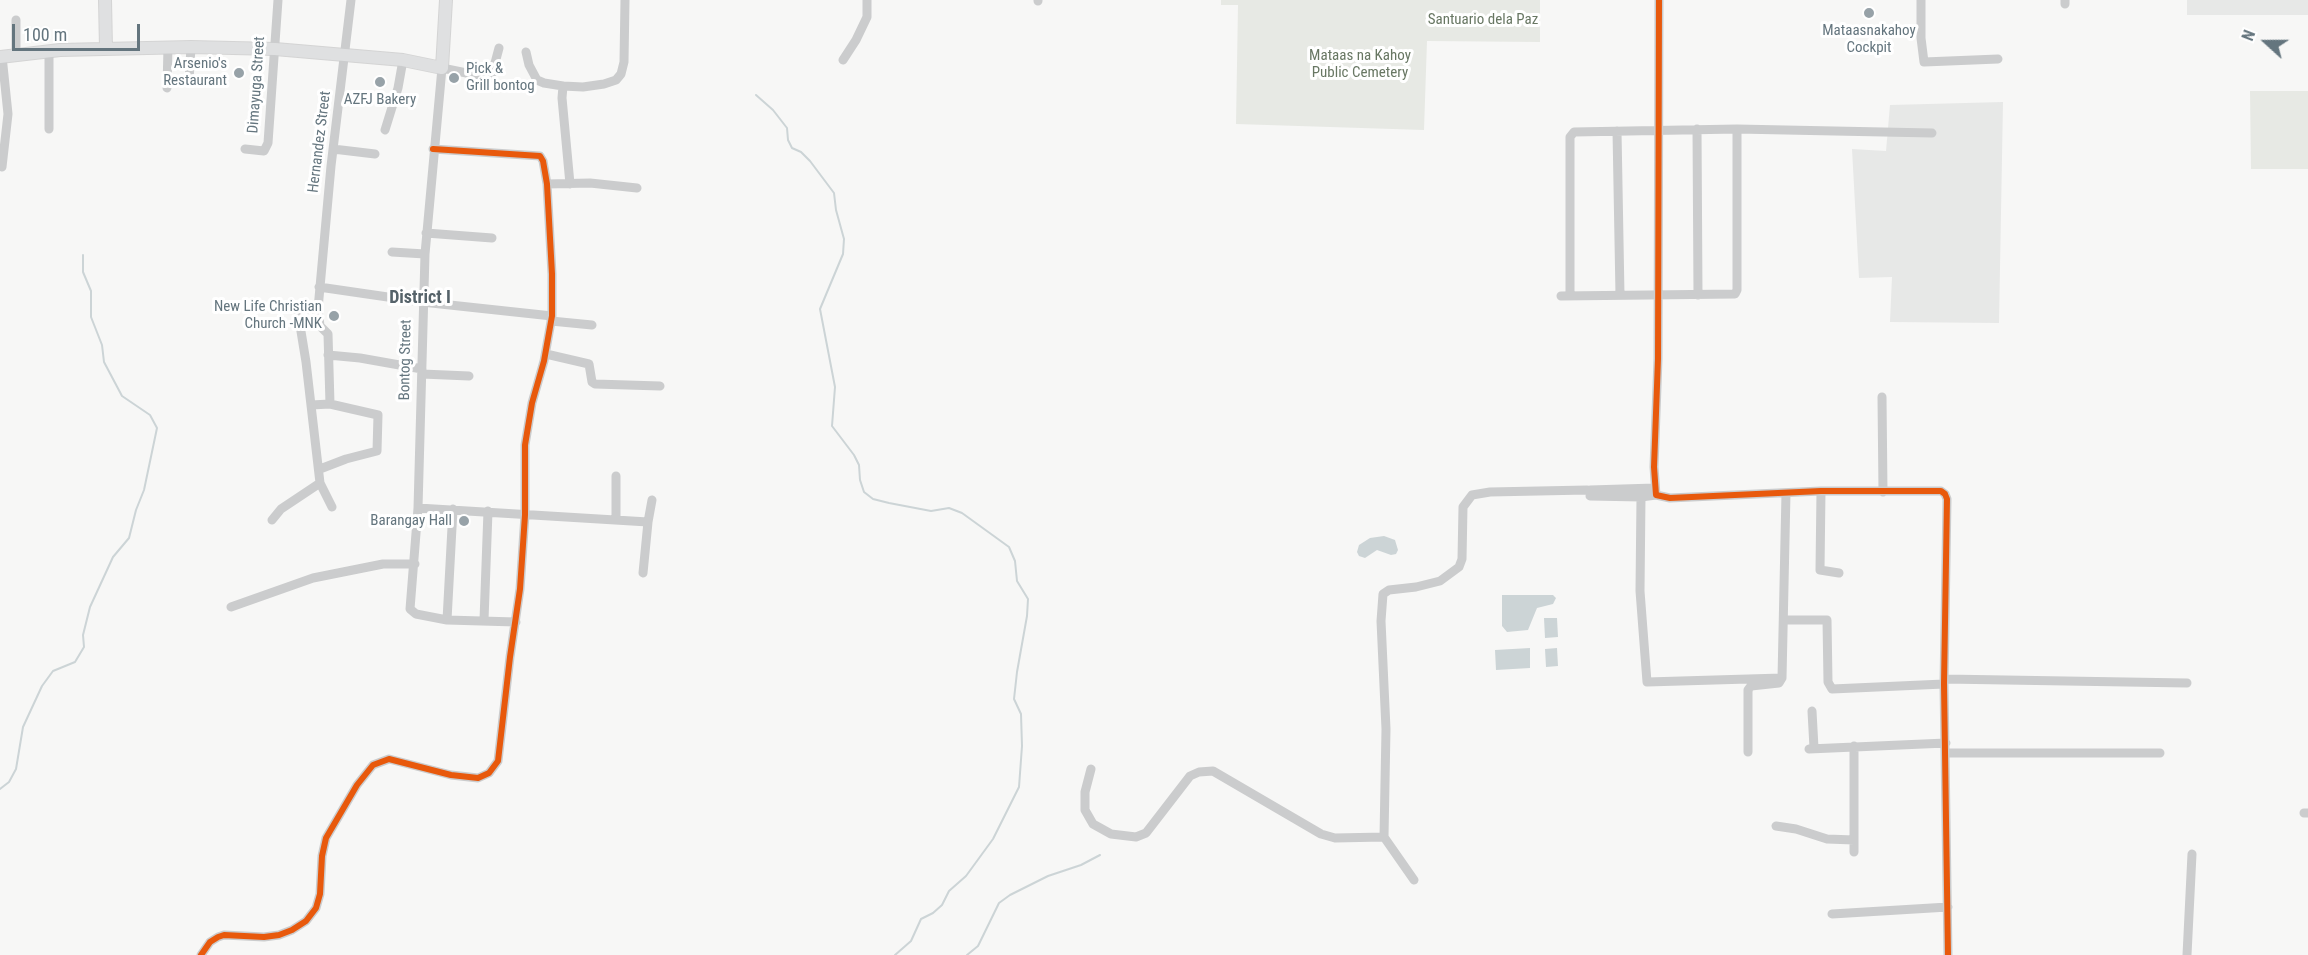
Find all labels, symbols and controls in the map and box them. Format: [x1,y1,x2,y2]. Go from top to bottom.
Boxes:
marker: Mataasnakahoy Cockpit [1862,6,1876,20]
park label: Santuario dela Paz [1428,11,1538,29]
scale bar [15,12,142,50]
north arrow [2236,12,2296,72]
place label: Mataasnakahoy Cockpit [1822,22,1916,57]
text: 100 m [23,24,67,45]
text: N [2238,27,2259,43]
street label: Dimayuga Street [245,36,269,134]
park label: Mataas na Kahoy Public Cemetery [1309,47,1411,82]
place label: Arsenio's Restaurant [163,55,227,90]
place label: Pick & Grill bontog [466,60,535,95]
marker: Arsenio's Restaurant [232,66,246,80]
marker: Pick & Grill bontog [447,71,461,85]
marker: AZFJ Bakery [373,75,387,89]
street label: Hernandez Street [305,90,335,194]
place label: AZFJ Bakery [344,91,416,109]
district label: District I [389,287,451,309]
place label: New Life Christian Church -MNK [214,298,322,333]
marker: New Life Christian Church -MNK [327,309,341,323]
street label: Bontog Street [396,319,416,401]
place label: Barangay Hall [370,512,452,530]
marker: Barangay Hall [457,514,471,528]

